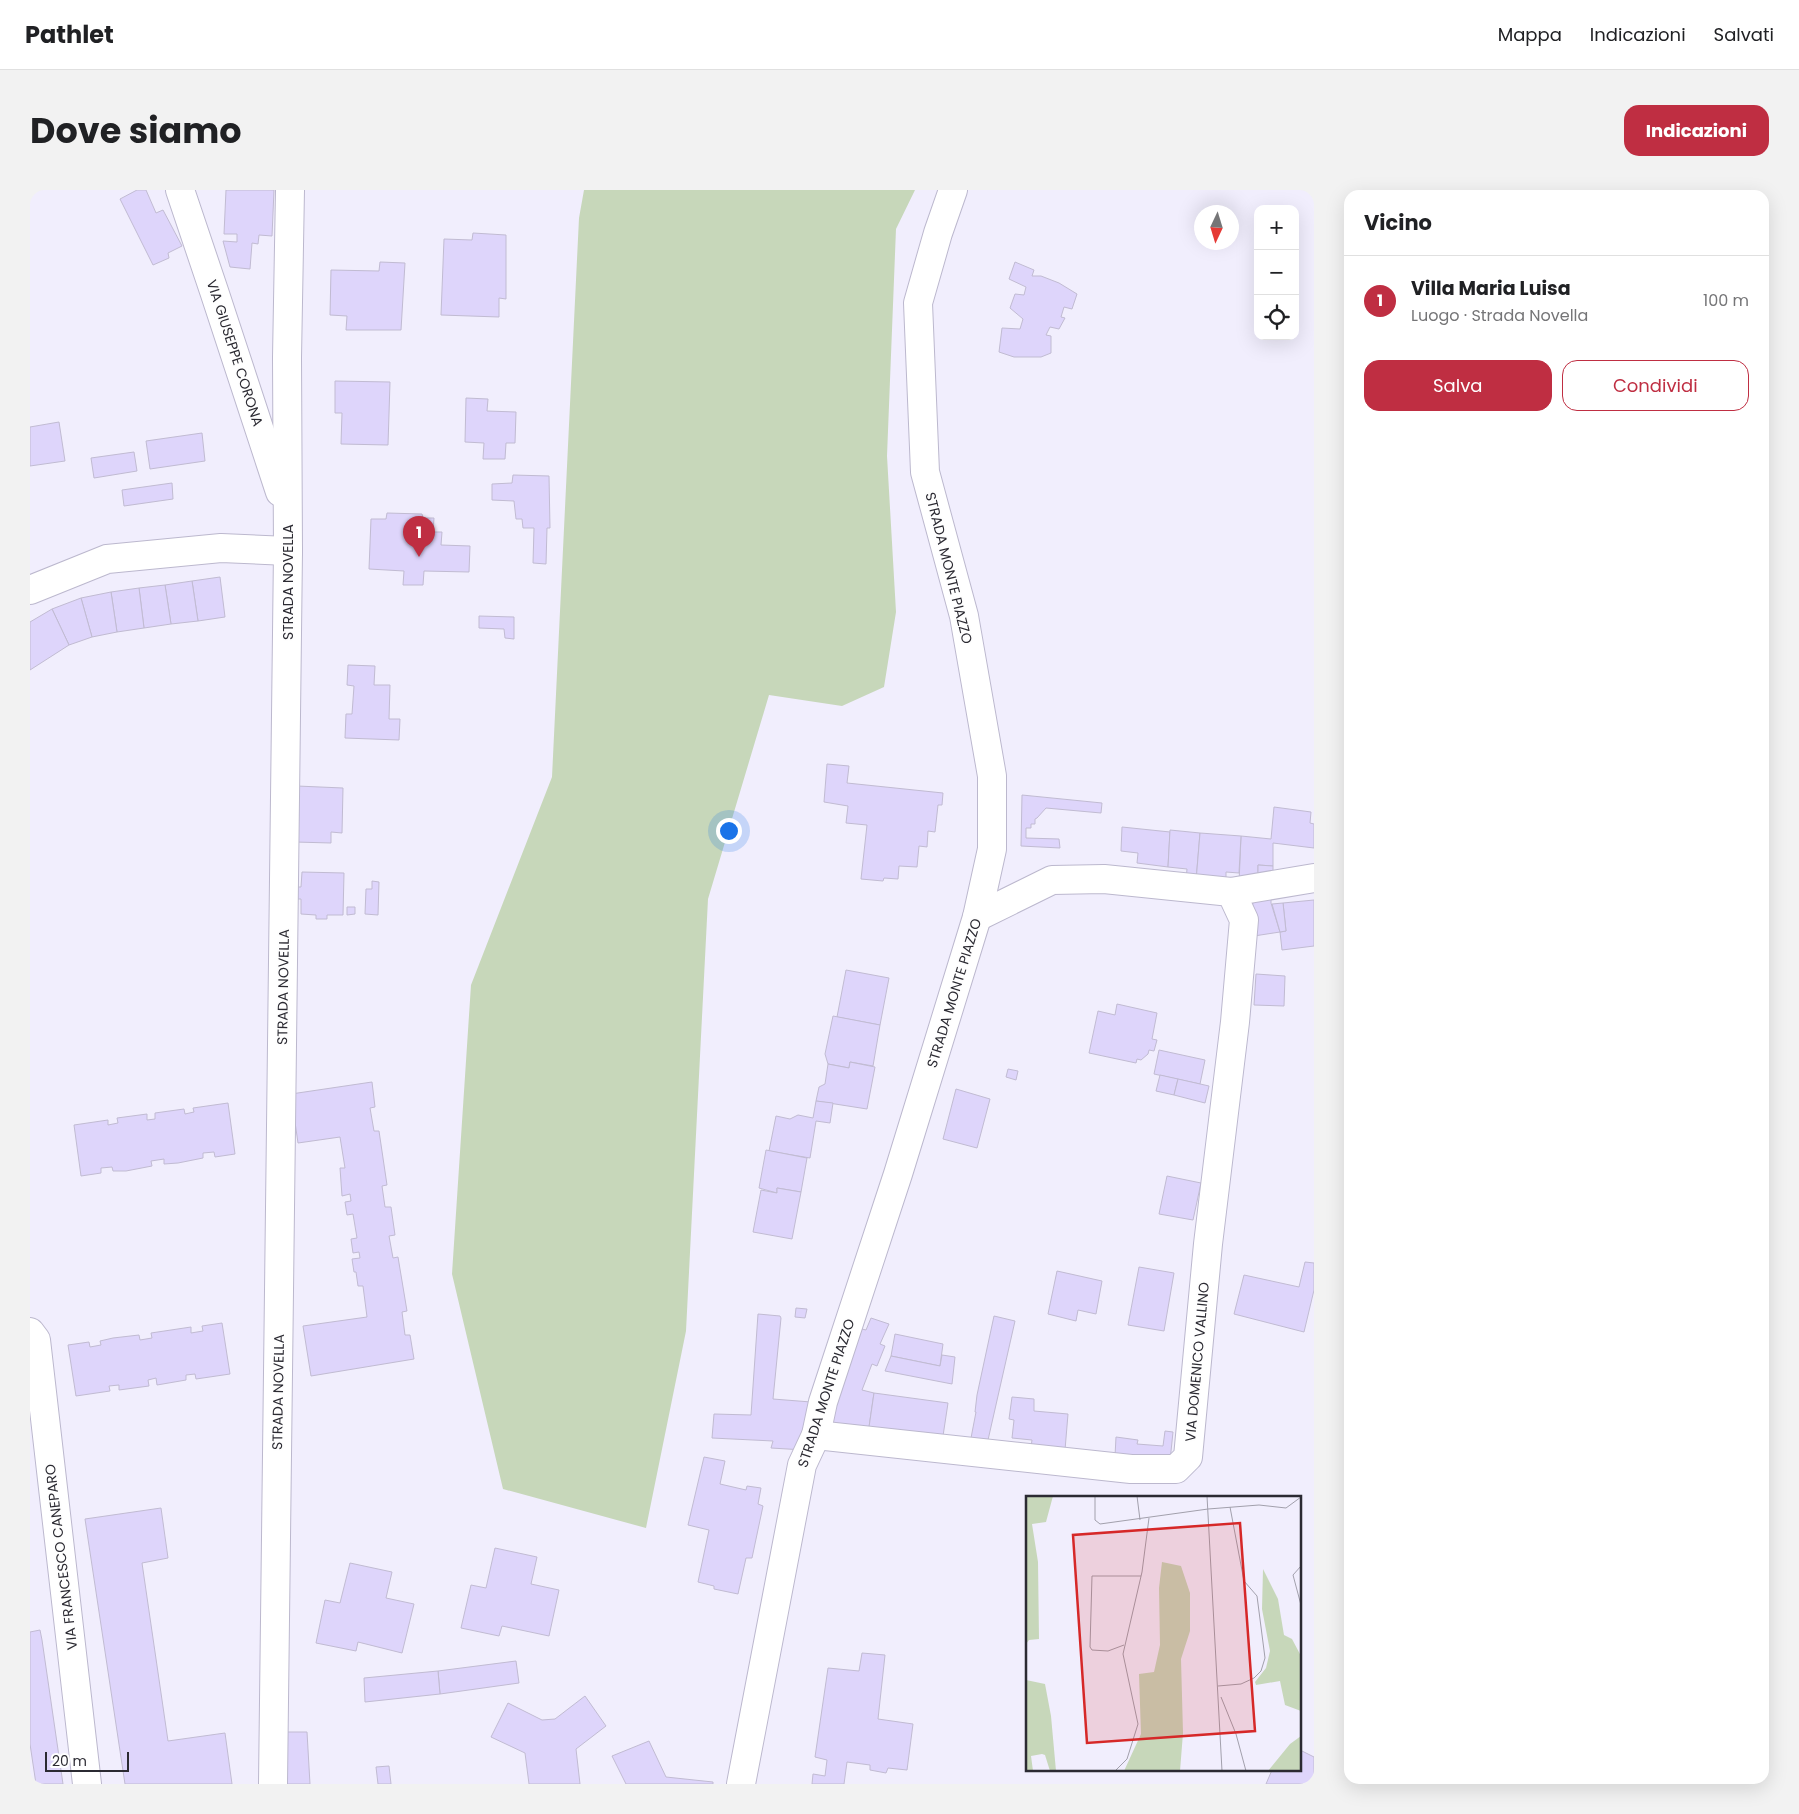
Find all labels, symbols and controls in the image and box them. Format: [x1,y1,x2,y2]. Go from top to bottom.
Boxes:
text: Pathlet [25,18,114,51]
text: Mappa [1498,22,1562,47]
text: Indicazioni [1590,22,1686,47]
text: Salvati [1714,22,1774,47]
button: Indicazioni [1624,105,1769,156]
text: Dove siamo [30,106,242,155]
north arrow [1194,205,1239,250]
map controls [1254,205,1299,340]
button: + [1254,205,1299,250]
text: Vicino [1364,208,1432,237]
button: − [1254,250,1299,295]
text: Villa Maria Luisa [1411,275,1571,302]
street label: VIA GIUSEPPE CORONA [202,277,268,429]
text: 1 [1377,289,1383,312]
text: 100 m [1703,289,1749,312]
button: locate [1254,295,1299,340]
text: Luogo · Strada Novella [1411,304,1588,327]
button: Salva [1364,360,1552,411]
button: Condividi [1562,360,1749,411]
street label: STRADA MONTE PIAZZO [921,490,977,646]
pin: 1 [403,516,435,557]
street label: STRADA NOVELLA [278,524,298,640]
your location [716,818,742,844]
street label: STRADA MONTE PIAZZO [922,916,986,1070]
street label: STRADA NOVELLA [272,929,294,1045]
street label: VIA DOMENICO VALLINO [1180,1281,1214,1443]
street label: STRADA MONTE PIAZZO [792,1316,860,1470]
street label: STRADA NOVELLA [267,1334,289,1450]
street label: VIA FRANCESCO CANEPARO [40,1463,82,1651]
inset map [1026,1496,1302,1772]
scale bar [45,1749,129,1772]
text: 20 m [52,1751,87,1771]

